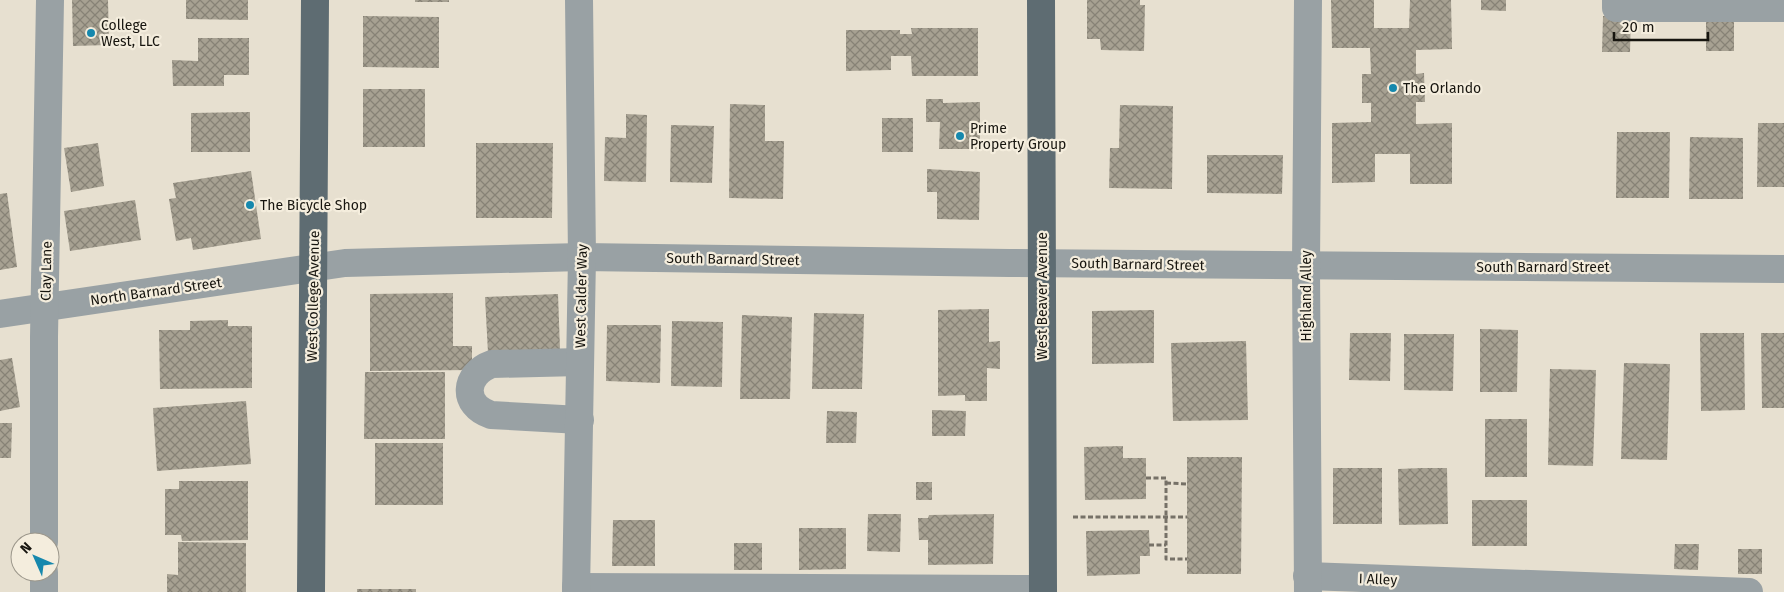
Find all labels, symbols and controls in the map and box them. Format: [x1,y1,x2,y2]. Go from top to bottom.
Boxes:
scale bar [1614,10,1708,42]
place label: College West, LLC [101,17,160,50]
text: 20 m [1622,18,1655,36]
marker: College West, LLC [85,27,97,39]
place label: The Orlando [1403,80,1481,97]
marker: The Orlando [1387,82,1399,94]
place label: Prime Property Group [970,120,1066,153]
marker: Prime Property Group [954,130,966,142]
place label: The Bicycle Shop [260,197,367,214]
marker: The Bicycle Shop [244,199,256,211]
street label: West College Avenue [304,231,323,362]
street label: West Beaver Avenue [1034,232,1051,360]
street label: Clay Lane [37,241,56,301]
street label: West Calder Way [572,244,591,348]
street label: South Barnard Street [666,250,801,269]
street label: Highland Alley [1298,250,1315,342]
street label: South Barnard Street [1071,255,1206,274]
street label: South Barnard Street [1476,259,1611,276]
street label: North Barnard Street [89,274,224,309]
north arrow [10,532,60,582]
text: N [17,539,35,557]
street label: I Alley [1358,570,1398,589]

